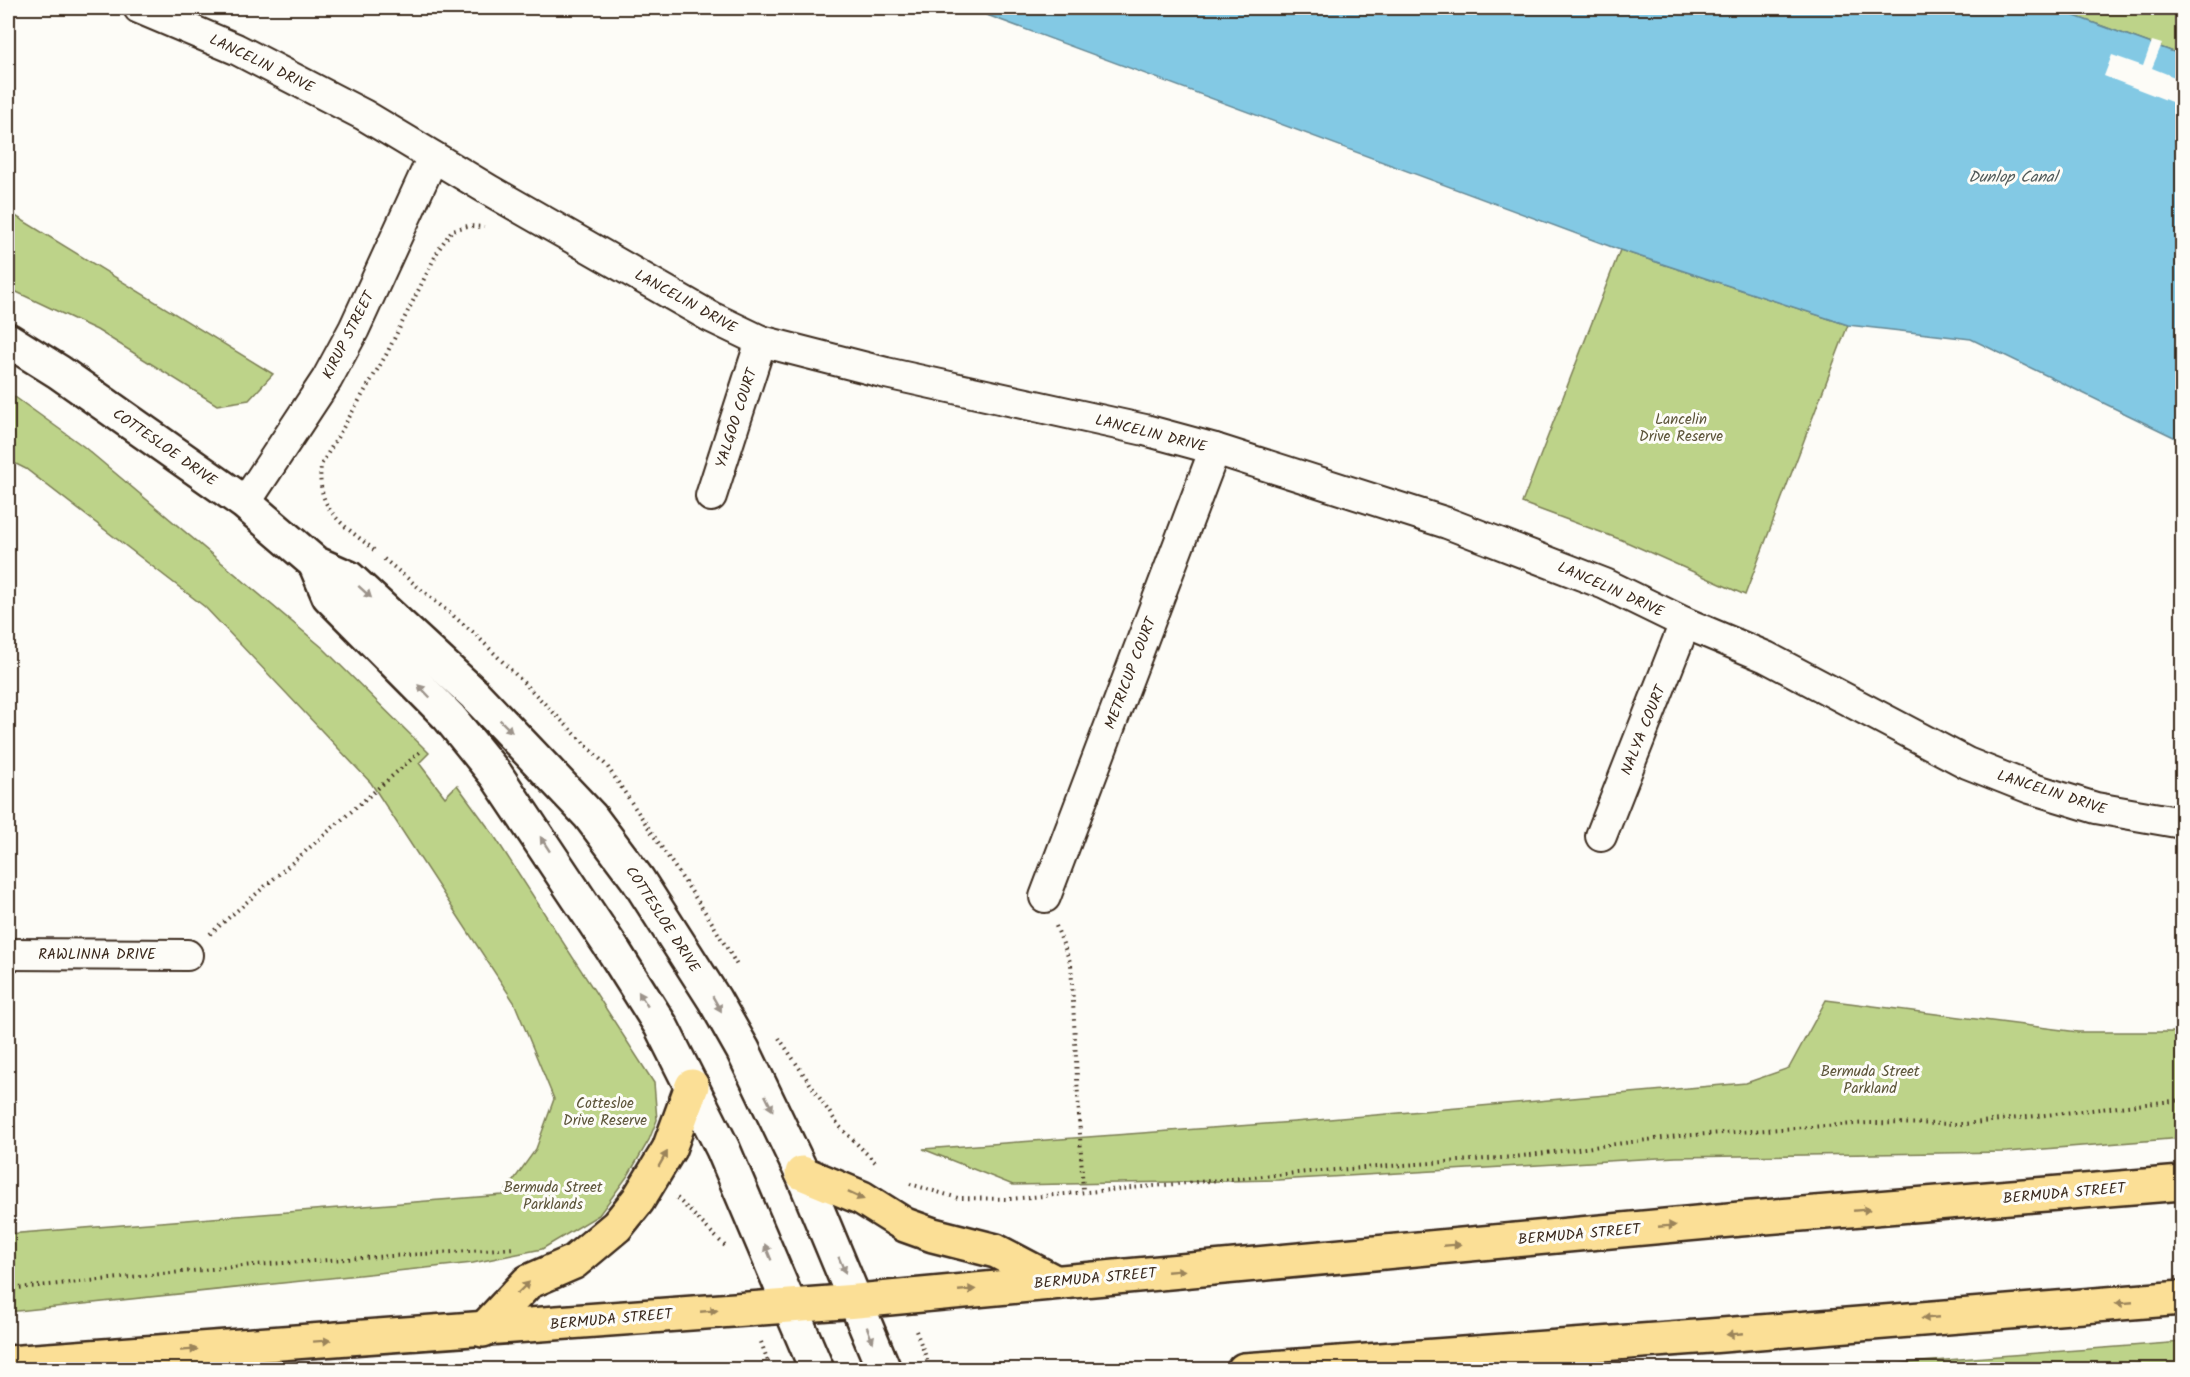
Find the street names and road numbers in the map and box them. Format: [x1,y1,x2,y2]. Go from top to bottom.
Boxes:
street label: LANCELIN DRIVE [205,28,319,100]
street label: LANCELIN DRIVE [630,264,742,341]
street label: KIRUP STREET [316,286,382,384]
street label: YALGOO COURT [710,364,765,471]
street label: COTTESLOE DRIVE [107,403,223,494]
street label: LANCELIN DRIVE [1093,409,1210,460]
street label: LANCELIN DRIVE [1554,556,1669,625]
street label: METRICUP COURT [1099,612,1164,733]
street label: NALYA COURT [1615,680,1674,779]
street label: LANCELIN DRIVE [1994,764,2111,822]
street label: COTTESLOE DRIVE [619,861,706,979]
street label: RAWLINNA DRIVE [38,943,157,967]
street label: BERMUDA STREET [2002,1177,2128,1211]
street label: BERMUDA STREET [1517,1218,1643,1252]
street label: BERMUDA STREET [1033,1262,1159,1296]
street label: BERMUDA STREET [549,1303,675,1337]

